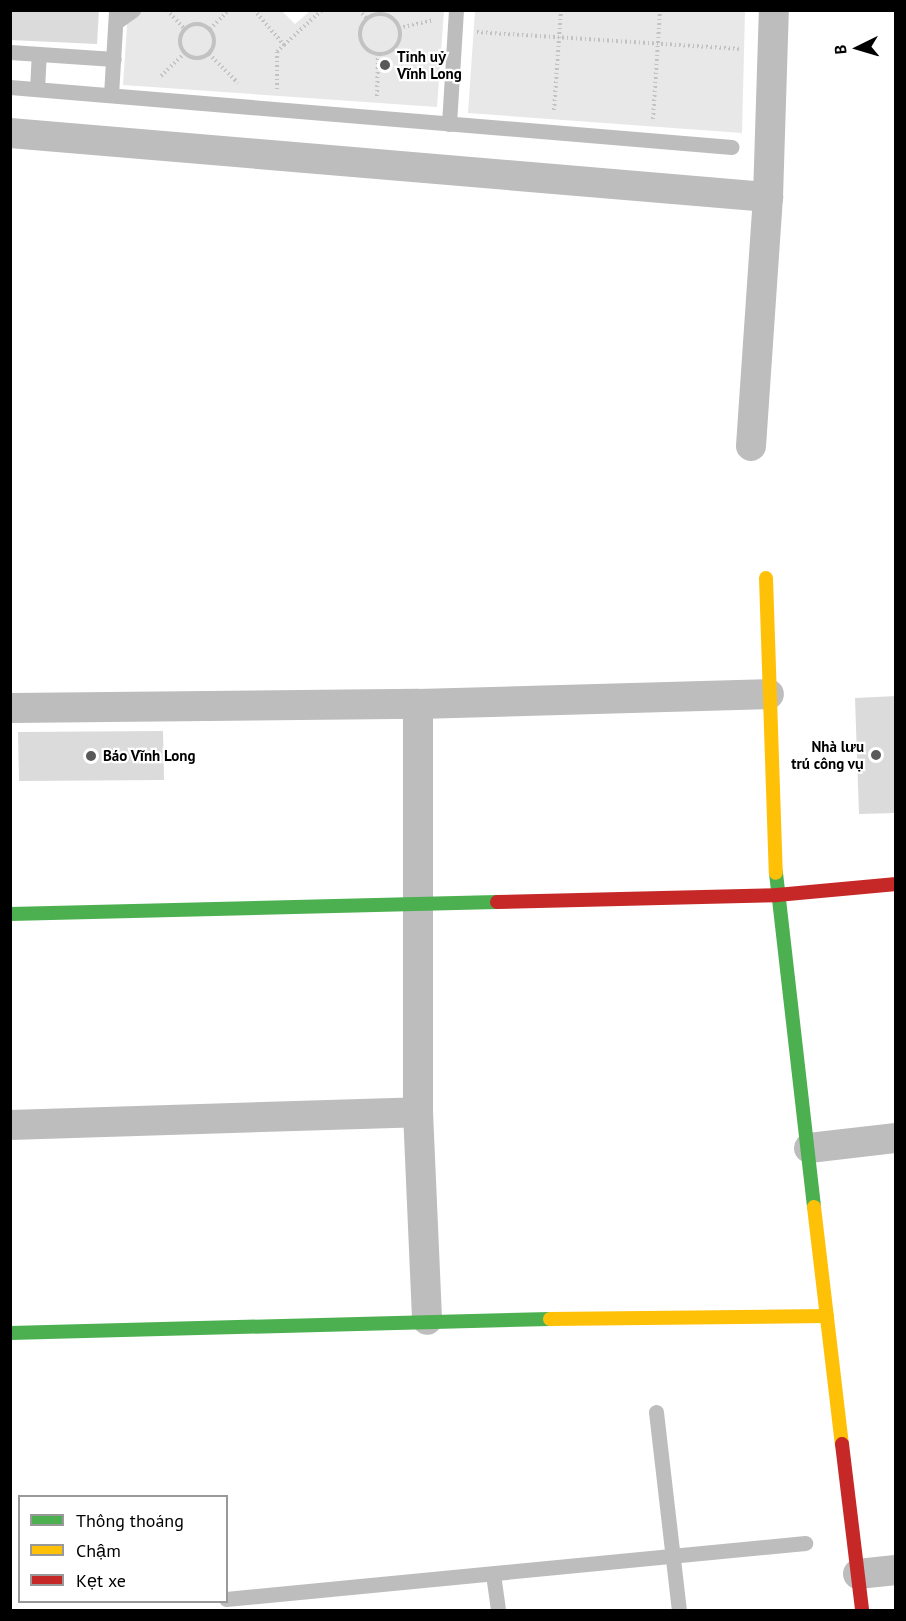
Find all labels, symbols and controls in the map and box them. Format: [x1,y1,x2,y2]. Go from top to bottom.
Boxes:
north arrow [828,18,888,78]
text: B [830,44,850,55]
place label: Tỉnh uỷ Vĩnh Long [397,47,462,82]
marker: Tỉnh uỷ Vĩnh Long [378,58,392,72]
place label: Nhà lưu trú công vụ [791,737,864,772]
place label: Báo Vĩnh Long [103,747,196,765]
marker: Nhà lưu trú công vụ [869,748,883,762]
marker: Báo Vĩnh Long [84,749,98,763]
legend [18,1495,228,1603]
text: Thông thoáng [76,1509,184,1532]
text: Chậm [76,1539,121,1562]
text: Kẹt xe [76,1569,126,1592]

